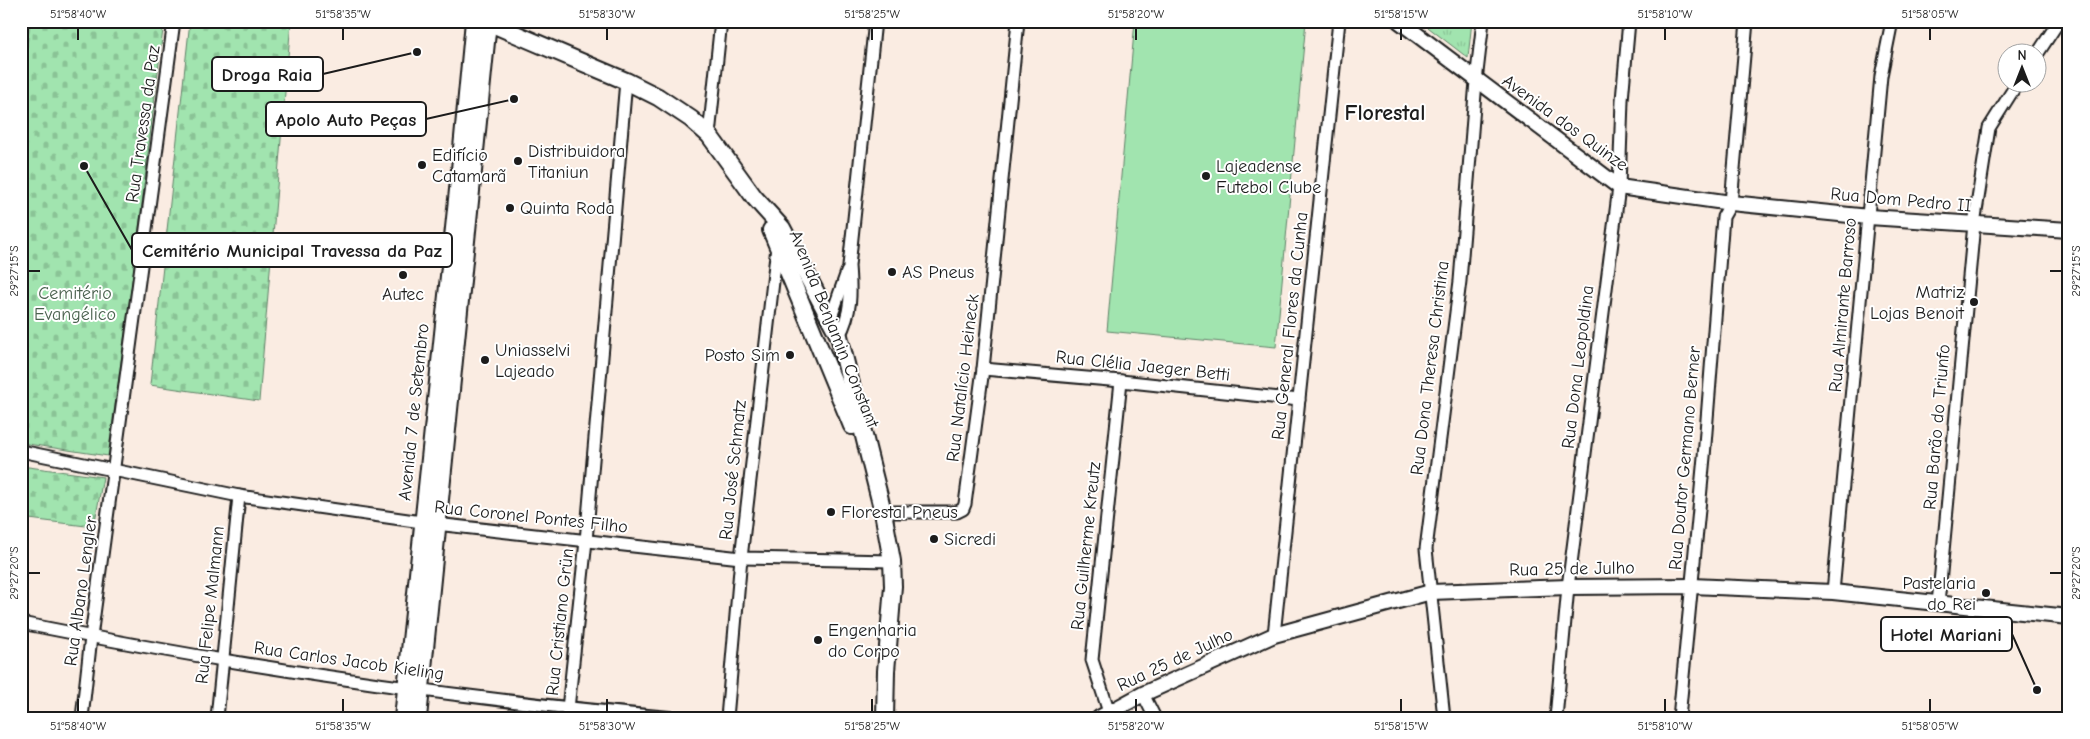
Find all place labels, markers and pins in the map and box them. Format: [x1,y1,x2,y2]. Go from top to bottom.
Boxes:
callout: Droga Raia [212,57,323,91]
callout: Apolo Auto Peças [266,102,426,136]
place label: Distribuidora Titaniun [528,141,625,183]
place label: Edifício Catamarã [432,145,506,187]
marker: Distribuidora Titaniun [512,155,524,167]
place label: Lajeadense Futebol Clube [1216,156,1321,198]
marker: Edifício Catamarã [416,159,428,171]
marker: Lajeadense Futebol Clube [1200,170,1212,182]
place label: Quinta Roda [520,198,615,219]
marker: Quinta Roda [504,202,516,214]
callout: Cemitério Municipal Travessa da Paz [132,233,452,267]
place label: AS Pneus [902,262,974,283]
marker: AS Pneus [886,266,898,278]
marker: Autec [397,269,409,281]
place label: Matriz Lojas Benoit [1870,282,1965,324]
place label: Autec [382,284,424,305]
marker: Matriz Lojas Benoit [1968,296,1980,308]
place label: Uniasselvi Lajeado [495,340,570,382]
place label: Posto Sim [705,345,780,366]
marker: Posto Sim [784,349,796,361]
marker: Uniasselvi Lajeado [479,354,491,366]
place label: Florestal Pneus [841,502,958,523]
marker: Florestal Pneus [825,506,837,518]
place label: Sicredi [944,529,996,550]
marker: Sicredi [928,533,940,545]
place label: Pastelaria do Rei [1903,573,1976,615]
marker: Pastelaria do Rei [1980,587,1992,599]
callout: Hotel Mariani [1881,617,2012,651]
place label: Engenharia do Corpo [828,620,917,662]
marker: Engenharia do Corpo [812,634,824,646]

